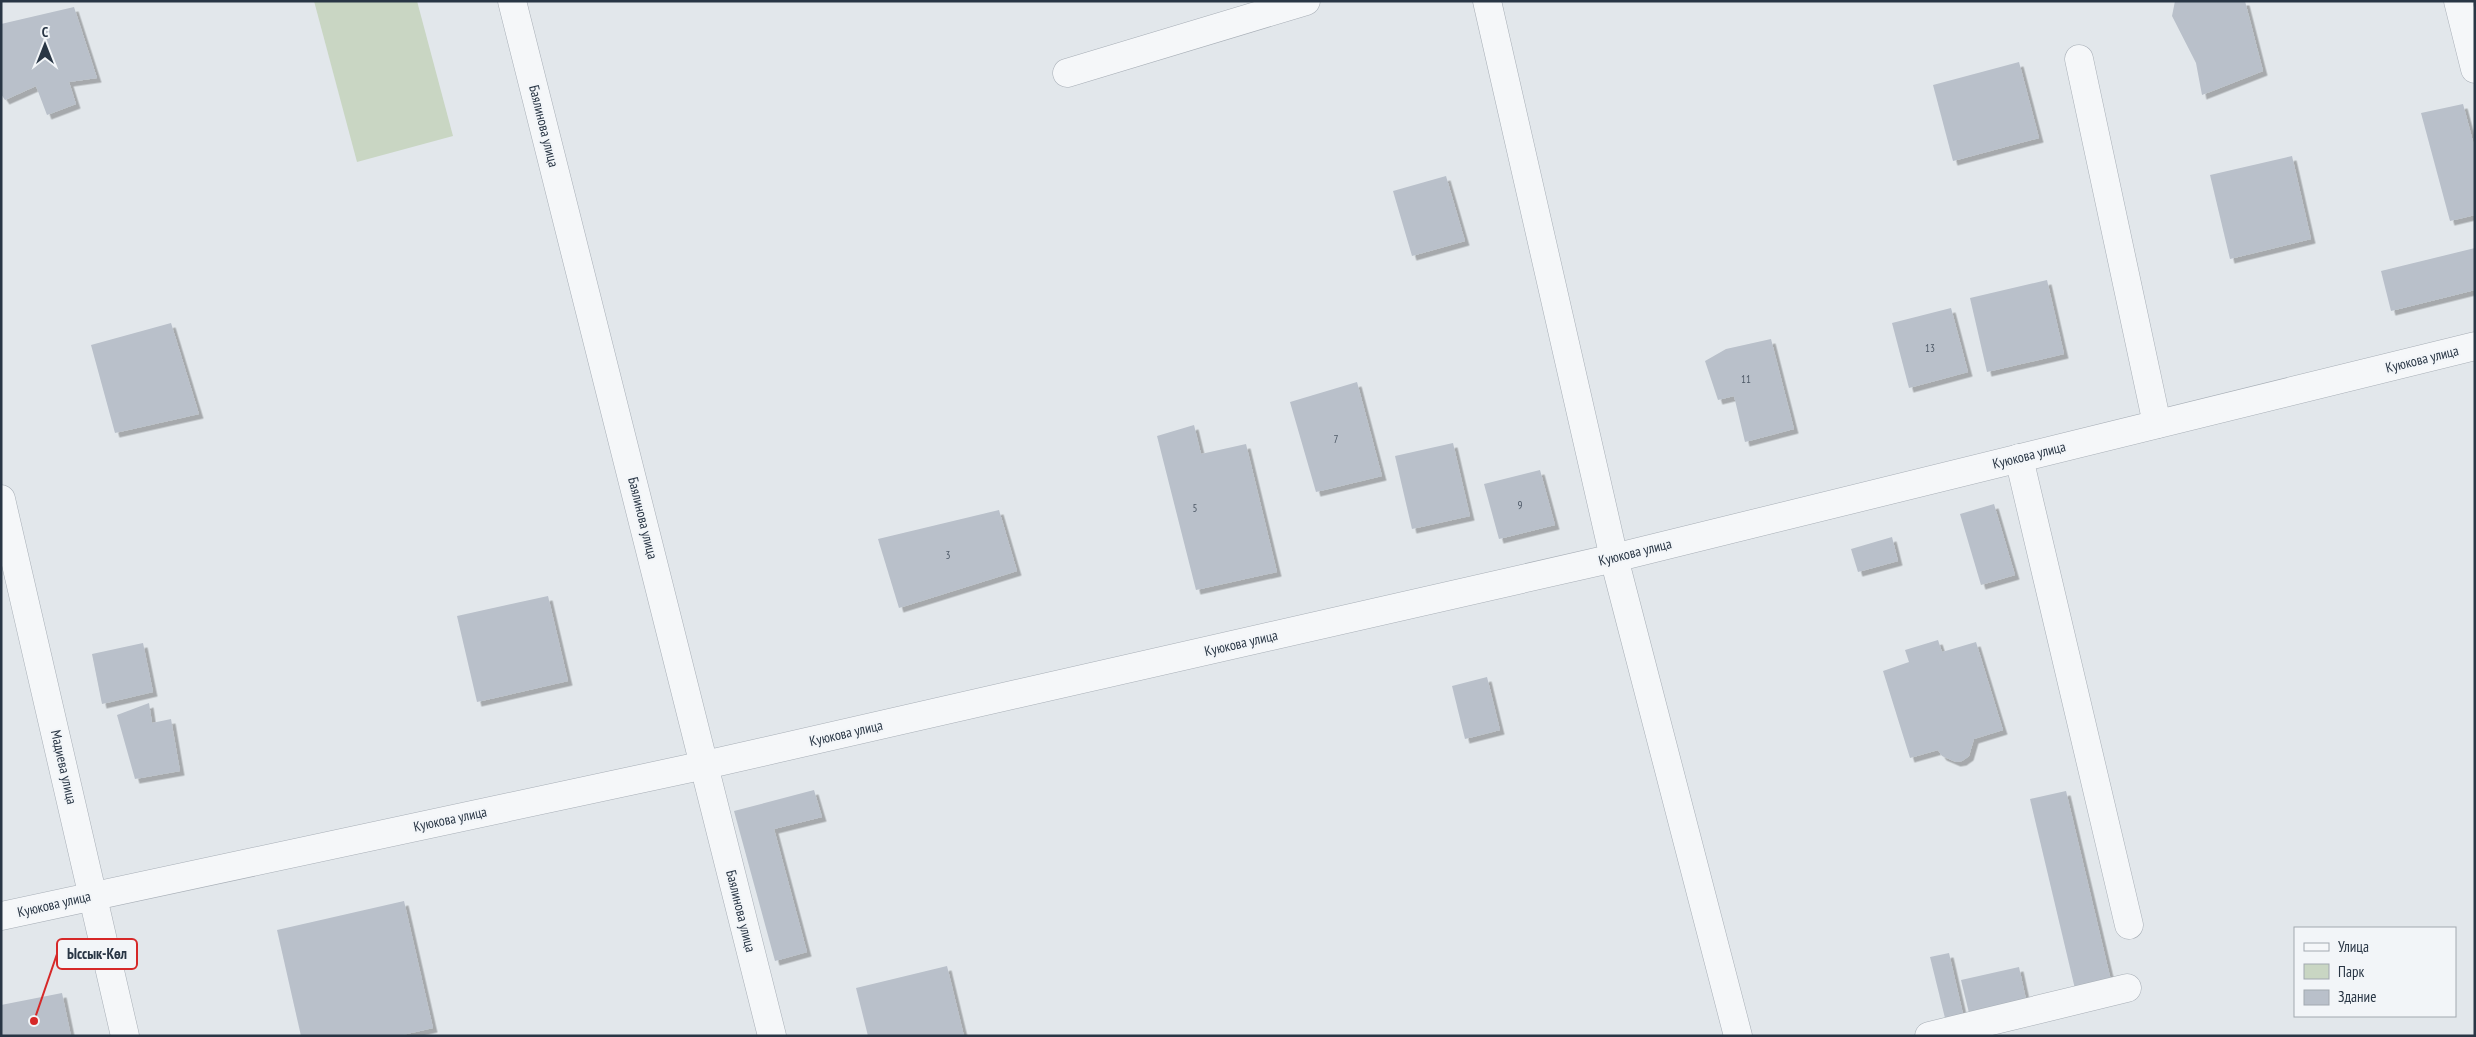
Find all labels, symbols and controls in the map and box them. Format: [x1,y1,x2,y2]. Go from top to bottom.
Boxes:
north arrow [20,20,70,70]
text: С [42,23,49,41]
street label: Баялинова улица [525,83,563,169]
house number: 13 [1925,341,1935,355]
street label: Куюкова улица [2384,341,2460,377]
house number: 11 [1741,372,1751,386]
house number: 7 [1334,432,1339,446]
street label: Куюкова улица [1991,437,2067,473]
street label: Баялинова улица [624,475,662,561]
house number: 9 [1518,498,1523,512]
house number: 5 [1193,501,1198,515]
street label: Куюкова улица [1597,534,1673,570]
house number: 3 [946,548,951,562]
street label: Куюкова улица [1203,626,1279,660]
street label: Куюкова улица [808,716,884,750]
street label: Мадиева улица [47,728,81,806]
street label: Куюкова улица [412,802,488,836]
street label: Баялинова улица [722,868,760,954]
street label: Куюкова улица [16,887,92,921]
legend [2294,927,2456,1017]
text: Улица [2338,937,2369,956]
callout: Ыссык-Көл [57,939,137,969]
text: Ыссык-Көл [67,944,127,963]
text: Парк [2338,962,2364,981]
text: Здание [2338,987,2376,1006]

